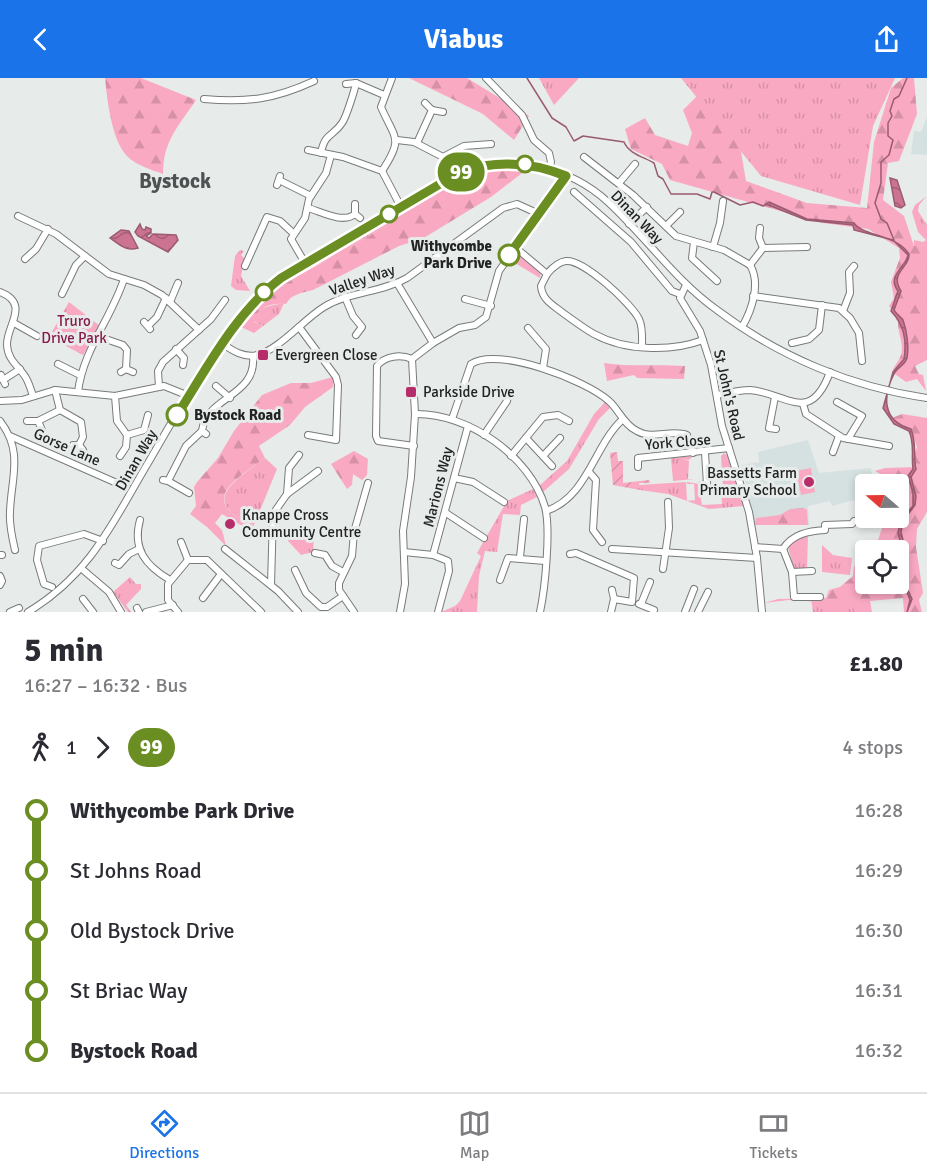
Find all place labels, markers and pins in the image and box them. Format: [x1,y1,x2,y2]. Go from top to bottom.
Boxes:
unlabelled marker [516,155,534,173]
unlabelled marker [380,205,398,223]
place label: Withycombe Park Drive [411,237,492,272]
marker: Withycombe Park Drive [498,244,520,266]
unlabelled marker [255,283,273,301]
place label: Evergreen Close [275,346,378,364]
marker: Evergreen Close [256,348,270,362]
place label: Parkside Drive [423,383,515,401]
marker: Parkside Drive [404,385,418,399]
marker: Bystock Road [166,404,188,426]
place label: Bystock Road [194,406,281,424]
place label: Bassetts Farm Primary School [700,464,797,499]
marker: Bassetts Farm Primary School [802,475,816,489]
place label: Knappe Cross Community Centre [242,506,361,541]
marker: Knappe Cross Community Centre [223,517,237,531]

